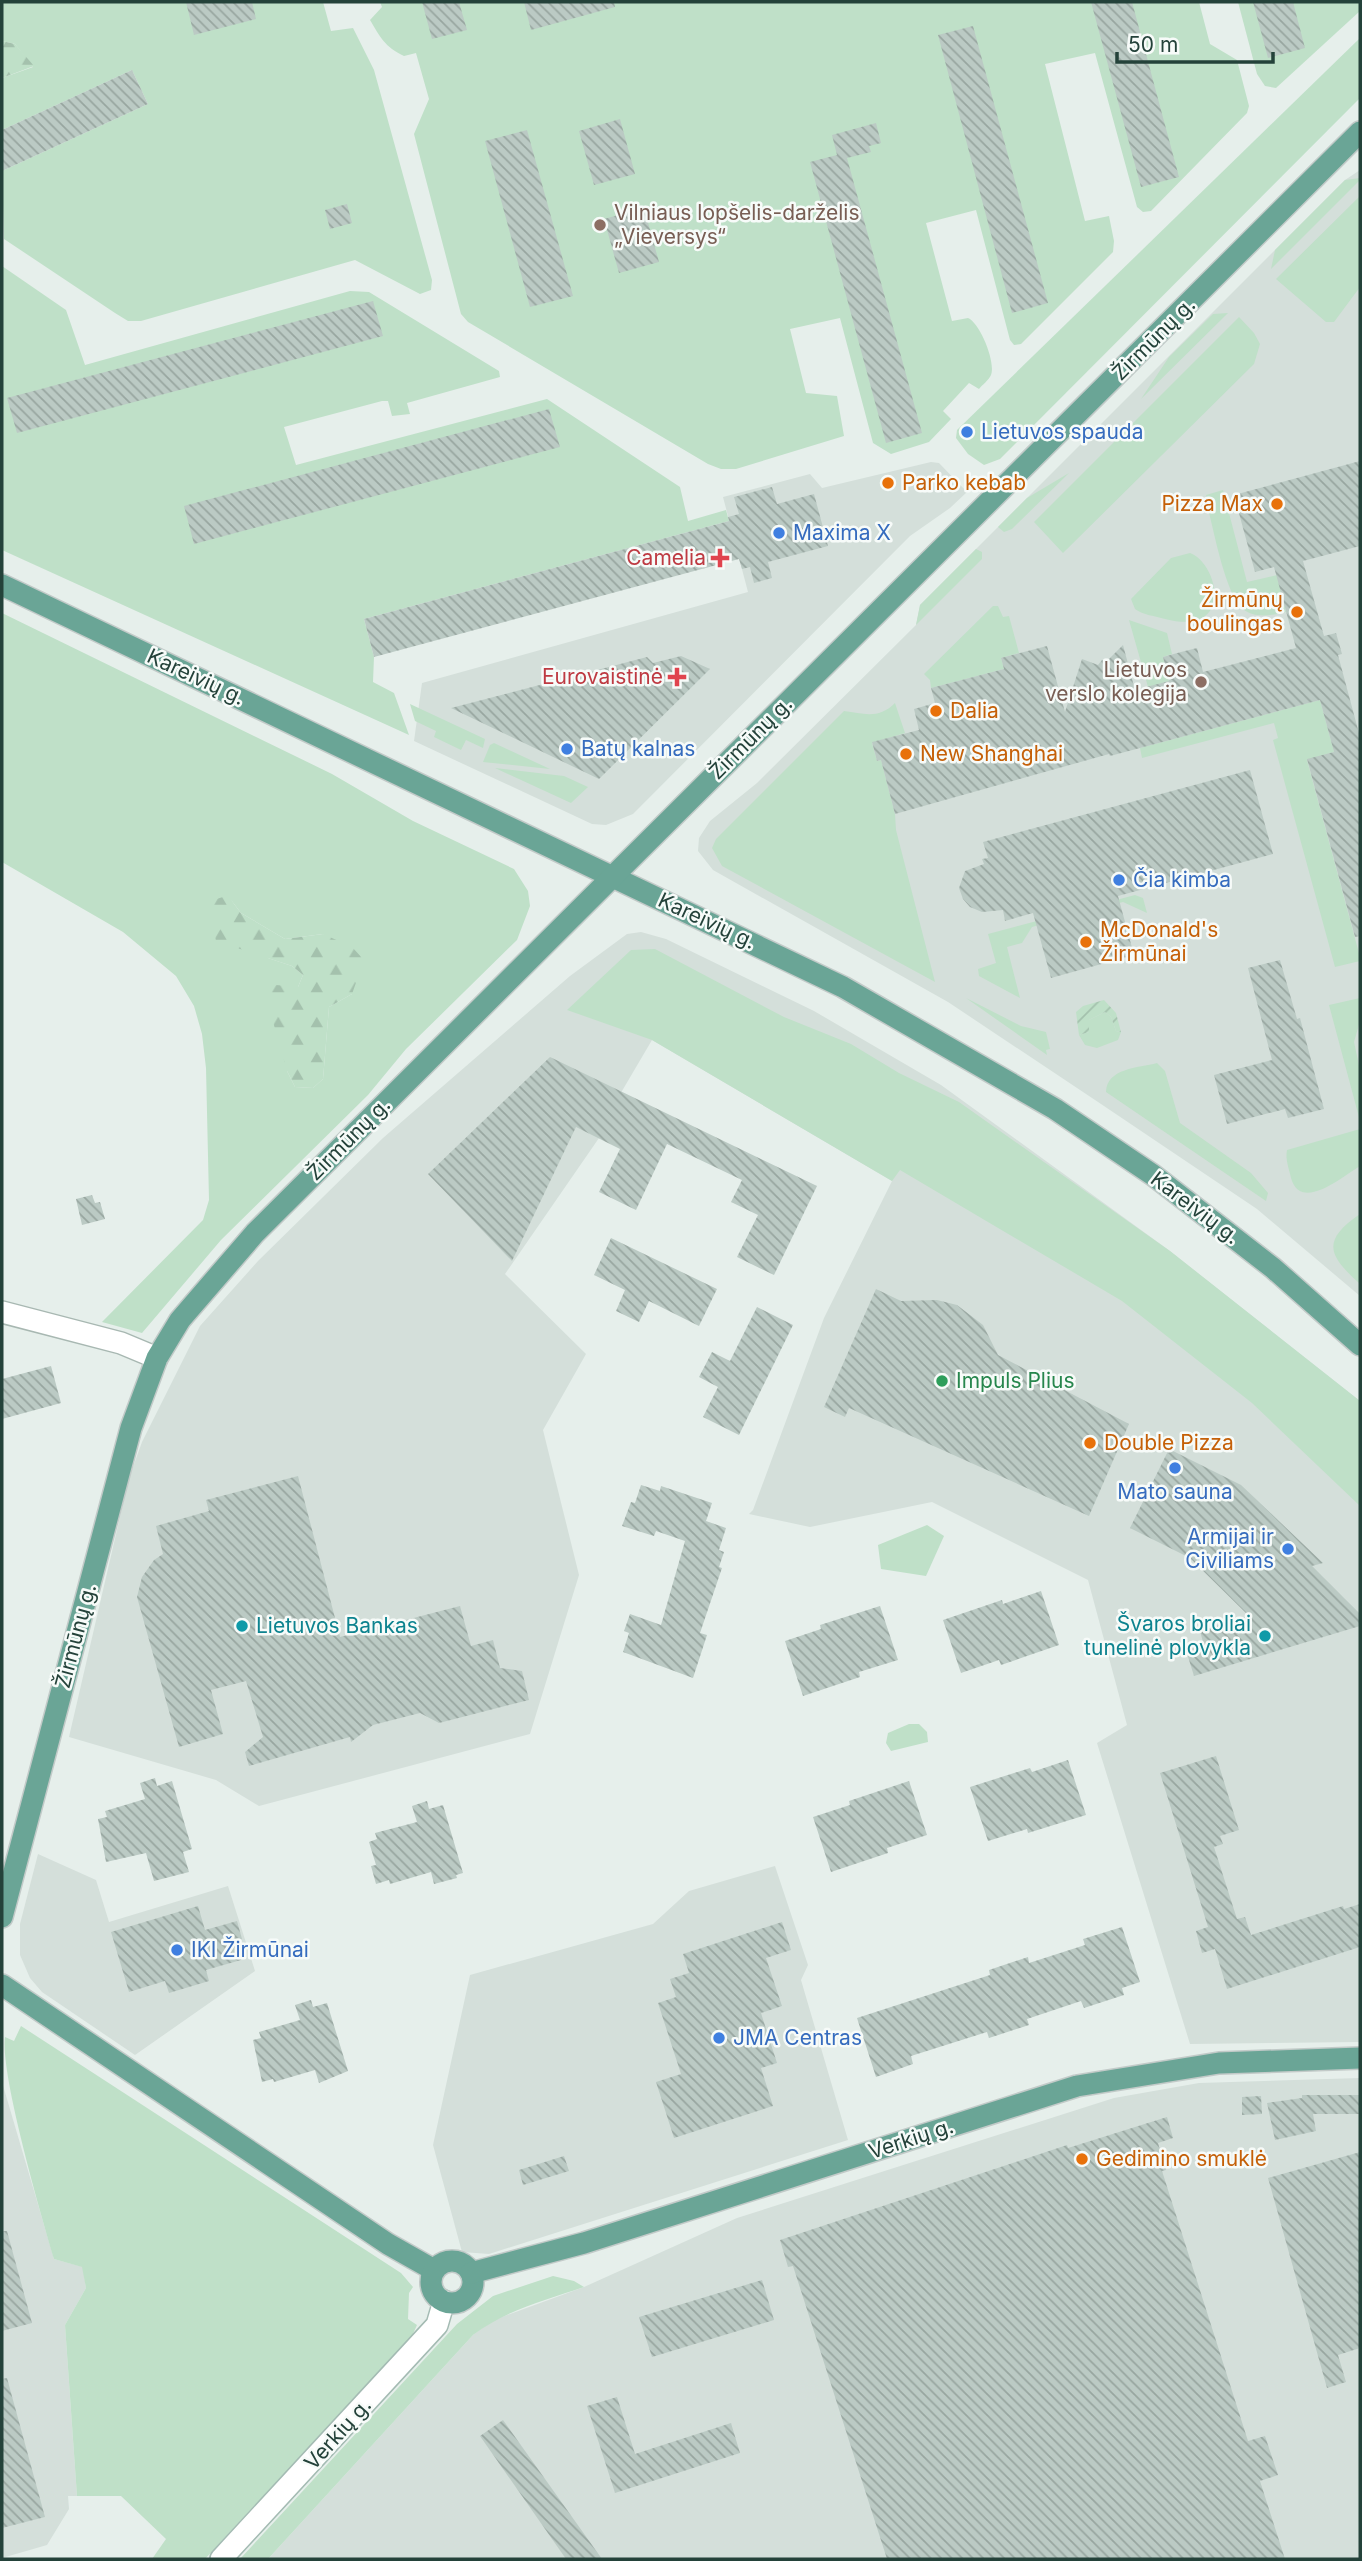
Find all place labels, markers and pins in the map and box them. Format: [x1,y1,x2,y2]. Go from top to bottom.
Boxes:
place label: Vilniaus lopšelis-darželis „Vieversys“ [614,200,859,249]
marker: Vilniaus lopšelis-darželis „Vieversys“ [592,217,608,233]
place label: Lietuvos spauda [981,419,1143,444]
marker: Lietuvos spauda [959,424,975,440]
place label: Parko kebab [902,470,1026,495]
marker: Parko kebab [880,475,896,491]
place label: Pizza Max [1161,491,1263,516]
marker: Pizza Max [1269,496,1285,512]
place label: Maxima X [793,520,891,545]
marker: Maxima X [771,525,787,541]
place label: Camelia [626,545,706,570]
marker: Camelia [712,550,728,566]
place label: Žirmūnų boulingas [1187,586,1283,636]
marker: Žirmūnų boulingas [1289,604,1305,620]
place label: Lietuvos verslo kolegija [1045,657,1187,706]
place label: Eurovaistinė [542,664,663,689]
marker: Eurovaistinė [669,669,685,685]
marker: Lietuvos verslo kolegija [1193,674,1209,690]
place label: Dalia [950,698,999,723]
marker: Dalia [928,703,944,719]
place label: Batų kalnas [581,736,695,761]
marker: Batų kalnas [559,741,575,757]
place label: New Shanghai [920,741,1063,766]
marker: New Shanghai [898,746,914,762]
place label: Čia kimba [1133,867,1231,892]
marker: Čia kimba [1111,872,1127,888]
place label: McDonald's Žirmūnai [1100,917,1218,966]
marker: McDonald's Žirmūnai [1078,934,1094,950]
place label: Impuls Plius [956,1368,1074,1393]
marker: Impuls Plius [934,1373,950,1389]
place label: Double Pizza [1104,1430,1234,1455]
marker: Double Pizza [1082,1435,1098,1451]
marker: Mato sauna [1167,1460,1183,1476]
place label: Mato sauna [1117,1479,1233,1504]
place label: Armijai ir Civiliams [1185,1524,1274,1573]
marker: Armijai ir Civiliams [1280,1541,1296,1557]
place label: Švaros broliai tunelinė plovykla [1084,1611,1251,1660]
place label: Lietuvos Bankas [256,1613,418,1638]
marker: Lietuvos Bankas [234,1618,250,1634]
marker: Švaros broliai tunelinė plovykla [1257,1628,1273,1644]
place label: IKI Žirmūnai [191,1936,309,1962]
marker: IKI Žirmūnai [169,1942,185,1958]
place label: JMA Centras [733,2025,862,2050]
marker: JMA Centras [711,2030,727,2046]
place label: Gedimino smuklė [1096,2146,1267,2171]
marker: Gedimino smuklė [1074,2151,1090,2167]

